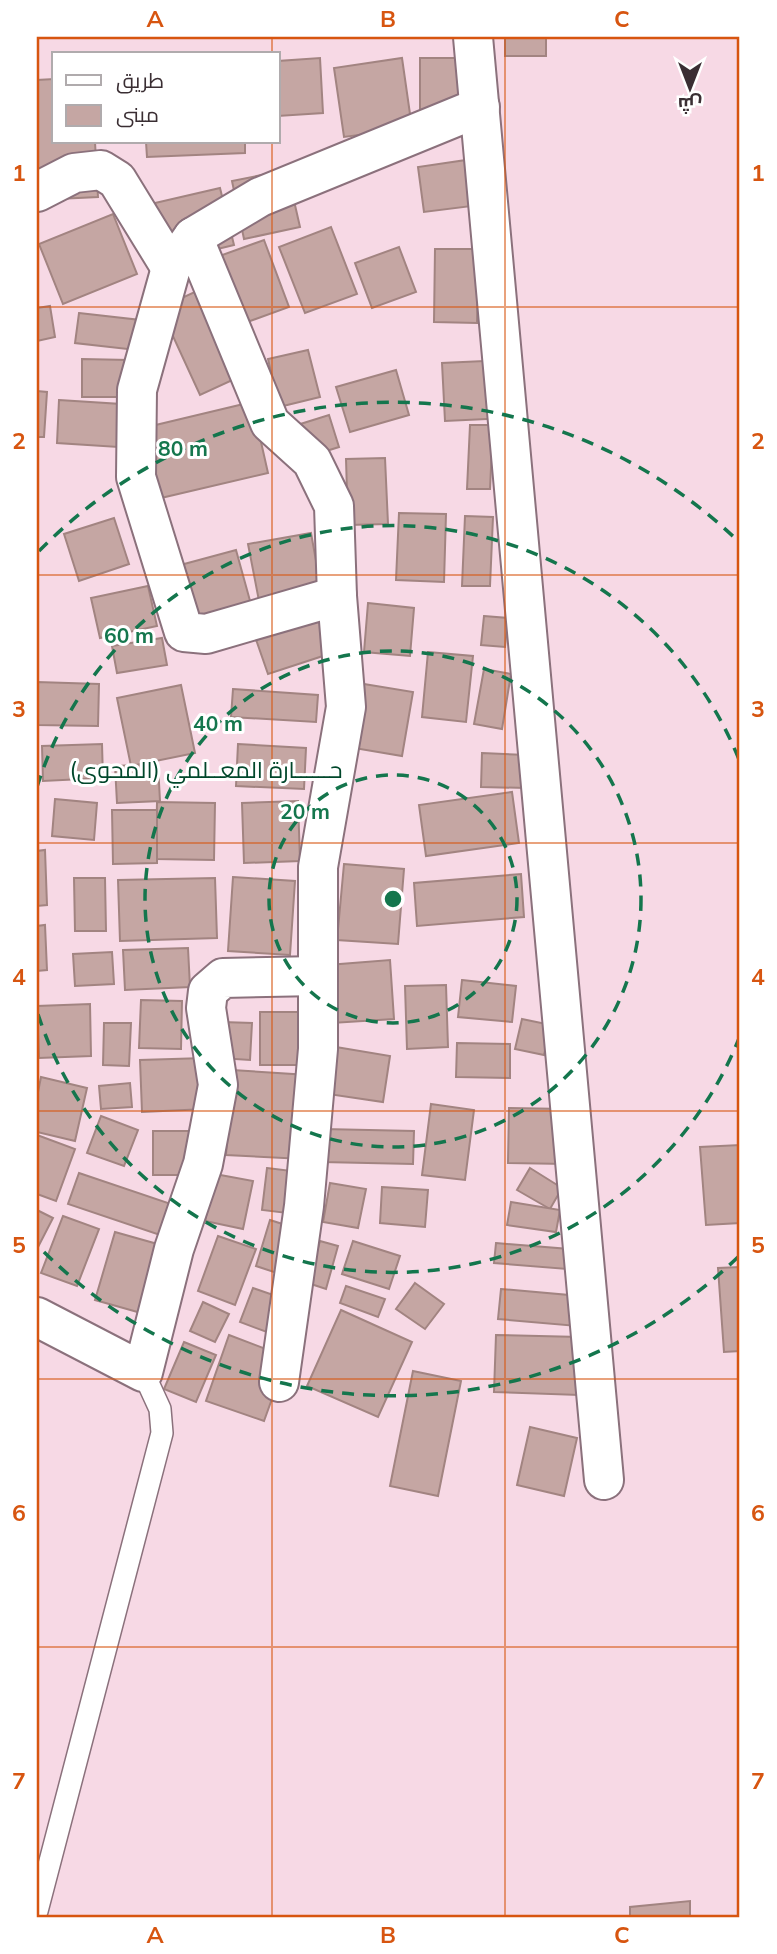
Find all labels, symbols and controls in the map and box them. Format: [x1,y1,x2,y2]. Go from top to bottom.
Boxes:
text: A [146,4,164,33]
text: B [380,4,396,33]
text: C [614,4,630,33]
legend [52,52,280,144]
north arrow [654,52,724,122]
text: طريق [116,67,164,94]
text: ش [678,93,702,117]
text: مبنى [116,101,159,128]
text: 1 [12,158,26,187]
text: 1 [751,158,765,187]
text: 2 [12,426,26,455]
text: 2 [751,426,765,455]
text: 80 m [158,435,208,461]
text: 60 m [104,622,154,648]
text: 3 [12,694,26,723]
text: 3 [751,694,765,723]
text: 40 m [193,710,243,736]
district label: حــــــارة المعــلمي (المحوى) [69,755,343,788]
text: 20 m [280,798,330,824]
centre of rings [381,887,405,911]
text: 4 [12,962,26,991]
text: 4 [751,962,765,991]
text: 5 [12,1230,26,1259]
text: 5 [751,1230,765,1259]
text: 6 [12,1498,26,1527]
text: 6 [751,1498,765,1527]
text: 7 [12,1766,26,1795]
text: 7 [751,1766,765,1795]
text: A [146,1920,164,1949]
text: B [380,1920,396,1949]
text: C [614,1920,630,1949]

